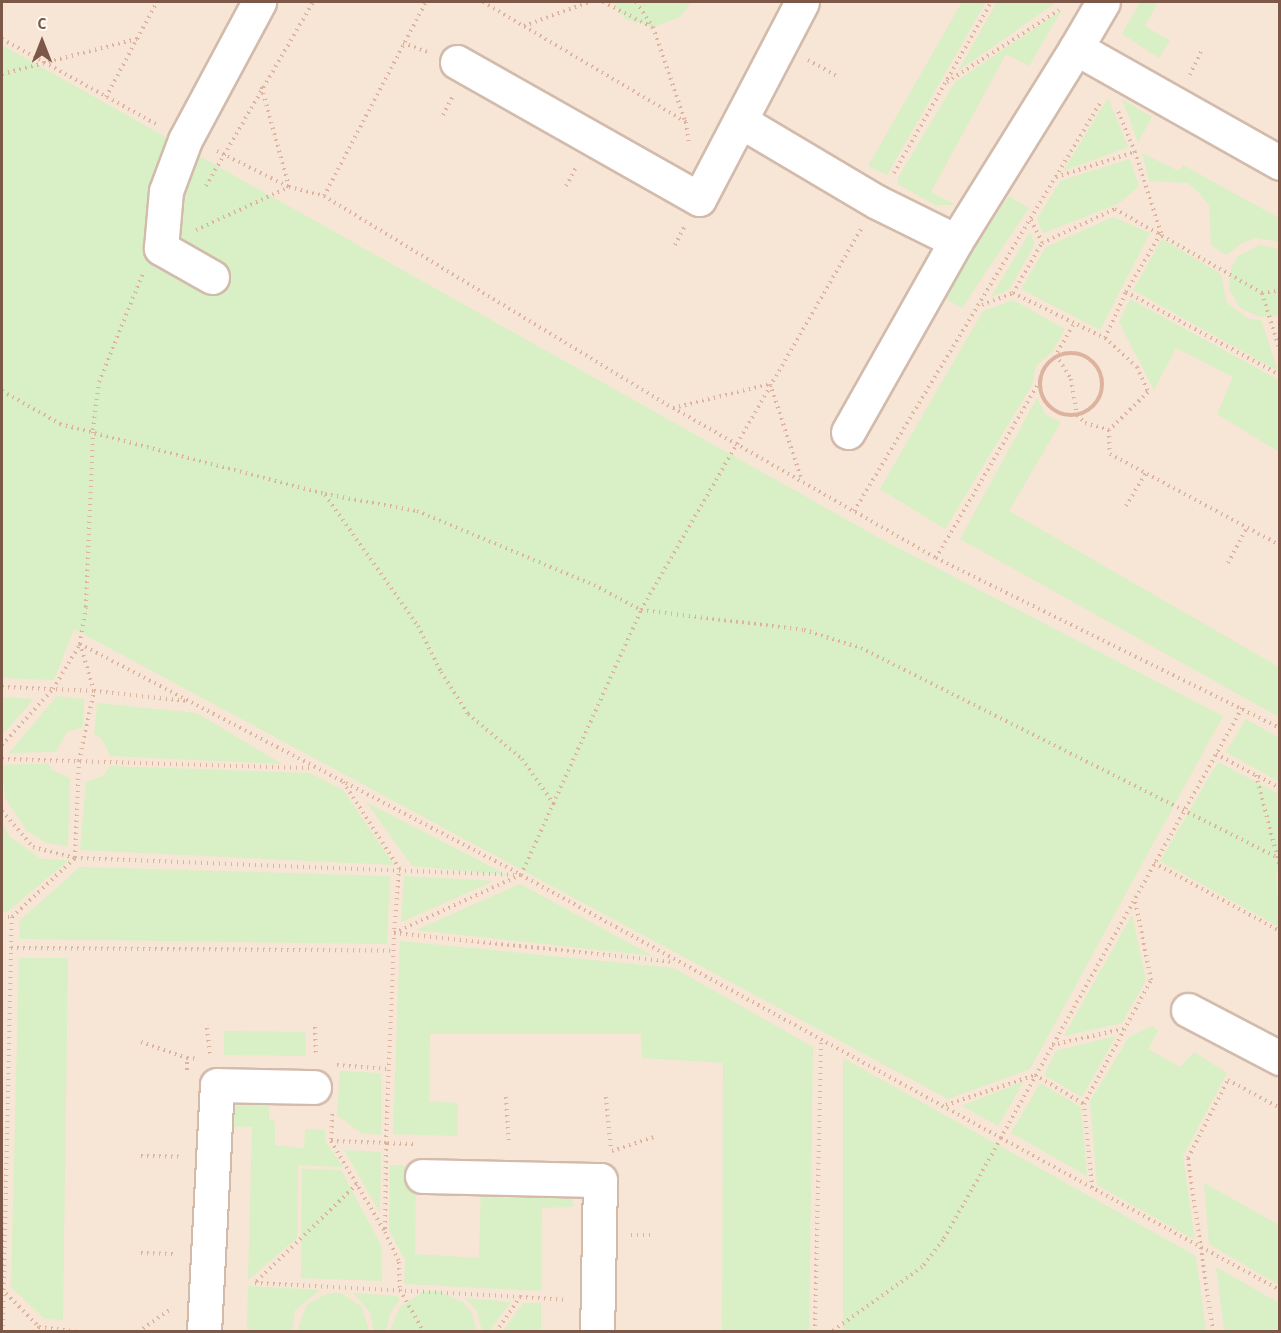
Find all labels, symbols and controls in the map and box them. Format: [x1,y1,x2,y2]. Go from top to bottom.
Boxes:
north arrow [12,12,72,72]
text: С [38,16,46,32]

